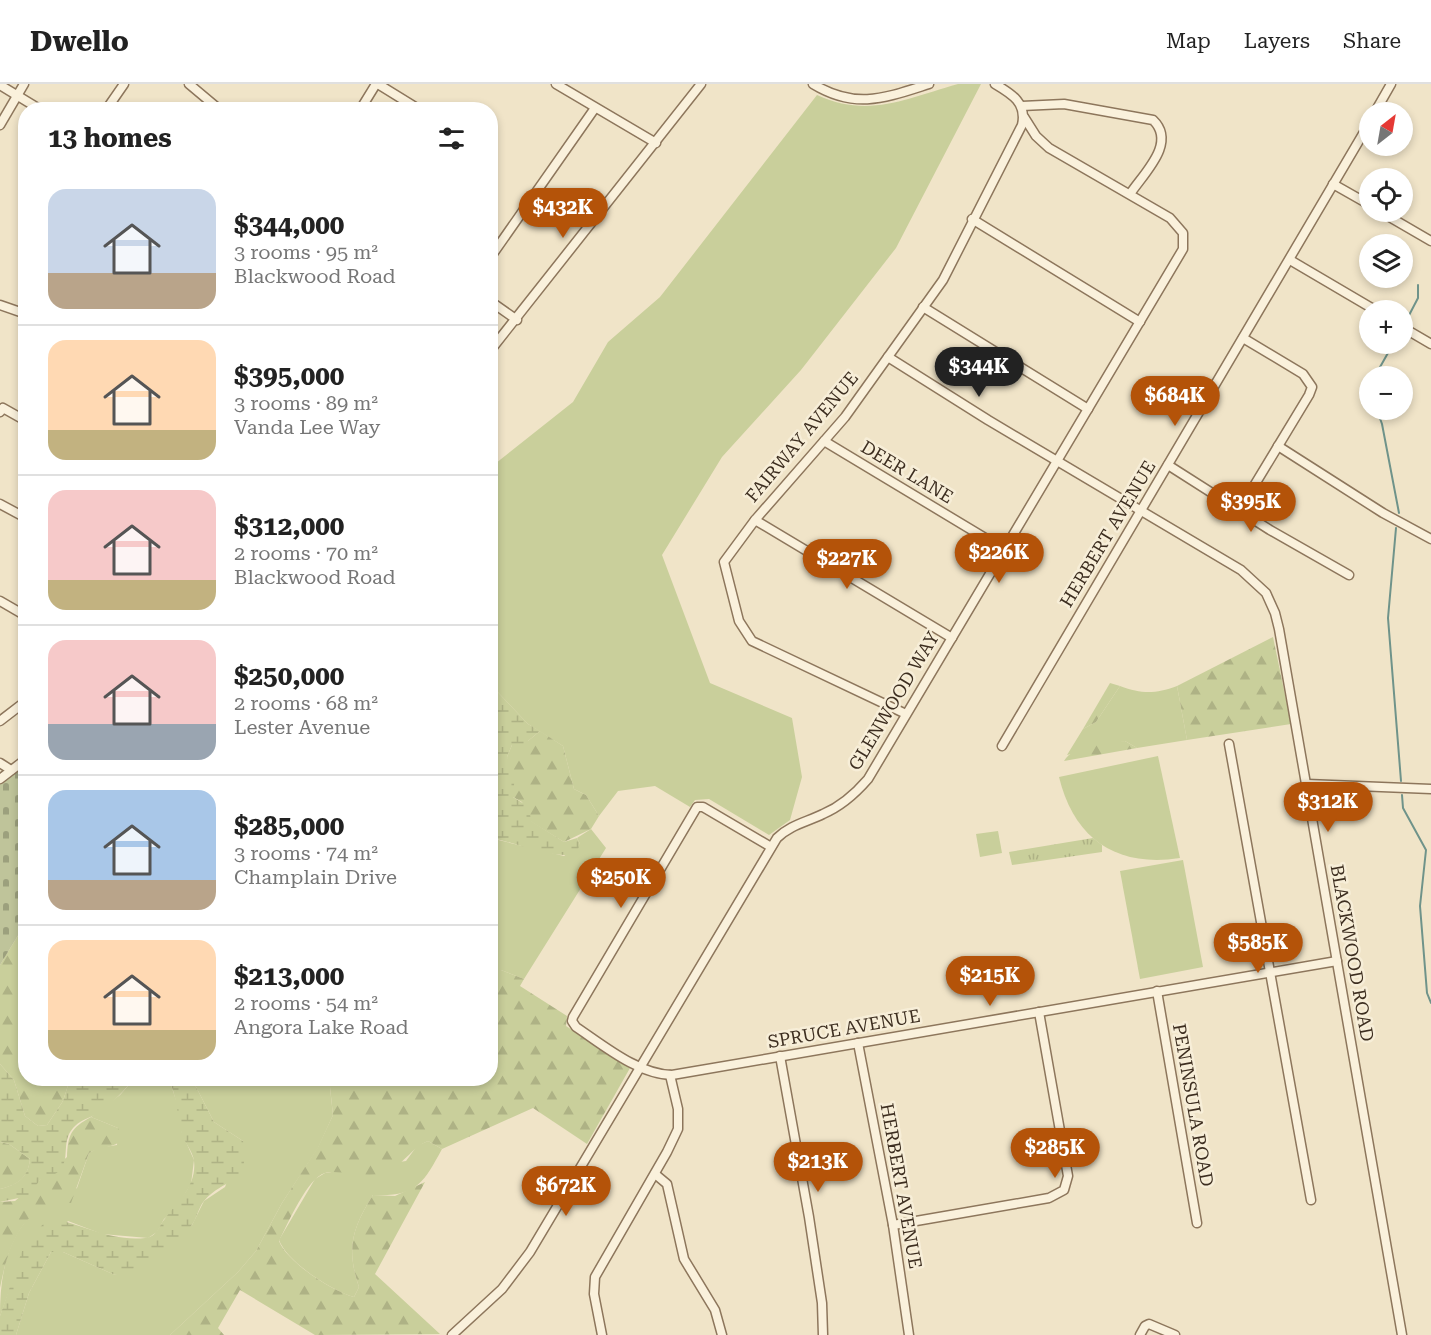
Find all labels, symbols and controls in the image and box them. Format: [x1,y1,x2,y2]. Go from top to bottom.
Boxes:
text: Dwello [30,25,129,58]
text: Map [1166,29,1211,53]
text: Layers [1244,29,1310,53]
text: Share [1343,29,1401,53]
north arrow [1359,102,1413,156]
map controls [1359,102,1413,420]
icon: filters [435,122,468,155]
text: 13 homes [48,123,172,153]
button: locate [1359,168,1413,222]
pin: $432K [521,188,605,239]
text: $432K [533,195,593,219]
text: $344,000 [234,210,344,240]
icon: home [96,213,168,285]
button: layers [1359,234,1413,288]
text: 3 rooms · 95 m² [234,240,378,264]
text: Blackwood Road [234,264,396,288]
button: + [1359,300,1413,354]
pin: $344K [937,347,1021,398]
text: $344K [949,354,1009,378]
text: $395,000 [234,361,344,391]
icon: home [96,364,168,436]
button: − [1359,366,1413,420]
street label: FAIRWAY AVENUE [741,367,862,506]
pin: $684K [1133,376,1217,427]
text: $684K [1145,383,1205,407]
text: 3 rooms · 89 m² [234,391,378,415]
text: Vanda Lee Way [234,415,380,439]
street label: DEER LANE [857,436,957,507]
street label: HERBERT AVENUE [1055,457,1160,611]
pin: $395K [1209,482,1293,533]
text: $395K [1221,489,1281,513]
text: $312,000 [234,511,344,541]
icon: home [96,514,168,586]
pin: $226K [957,533,1041,584]
pin: $227K [805,539,889,590]
text: $226K [969,540,1029,564]
text: 2 rooms · 70 m² [234,541,378,565]
text: $227K [817,546,877,570]
text: Blackwood Road [234,565,396,589]
street label: GLENWOOD WAY [844,627,944,774]
text: $250,000 [234,661,344,691]
icon: home [96,664,168,736]
text: 2 rooms · 68 m² [234,691,378,715]
text: Lester Avenue [234,715,370,739]
pin: $312K [1286,782,1370,833]
text: $312K [1298,789,1358,813]
text: $285,000 [234,811,344,841]
icon: home [96,814,168,886]
text: 3 rooms · 74 m² [234,841,378,865]
pin: $250K [579,858,663,909]
street label: BLACKWOOD ROAD [1327,863,1378,1043]
text: Champlain Drive [234,865,397,889]
text: $250K [591,865,651,889]
pin: $585K [1216,923,1300,974]
text: $585K [1228,930,1288,954]
pin: $215K [948,956,1032,1007]
text: $213,000 [234,961,344,991]
text: $215K [960,963,1020,987]
icon: home [96,964,168,1036]
text: 2 rooms · 54 m² [234,991,378,1015]
street label: SPRUCE AVENUE [766,1005,922,1052]
text: Angora Lake Road [234,1015,409,1039]
street label: PENINSULA ROAD [1169,1022,1218,1188]
street label: HERBERT AVENUE [877,1102,926,1270]
pin: $285K [1013,1128,1097,1179]
text: $285K [1025,1135,1085,1159]
pin: $213K [776,1142,860,1193]
text: $213K [788,1149,848,1173]
pin: $672K [524,1166,608,1217]
text: $672K [536,1173,596,1197]

